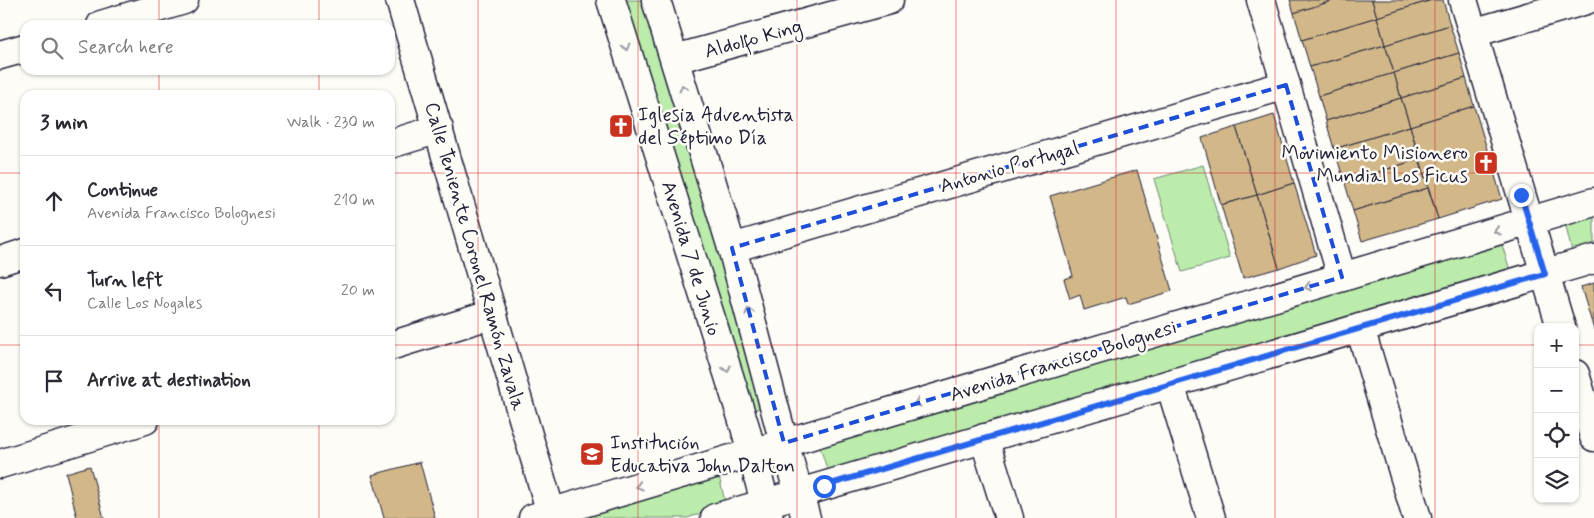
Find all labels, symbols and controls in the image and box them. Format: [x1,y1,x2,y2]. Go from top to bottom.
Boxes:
street label: Aldolfo King [702,13,806,67]
search box [20,20,395,75]
icon: search [38,34,66,62]
text: Search here [78,35,174,60]
one-way arrow [620,42,630,50]
one-way arrow [679,85,689,93]
street label: Calle Teniente Coronel Ramón Zavala [418,99,532,415]
place label: Iglesia Adventista del Séptimo Día [638,102,794,152]
text: 3 min [40,109,88,137]
text: Walk · 230 m [287,112,375,133]
church icon: Iglesia Adventista del Séptimo Día [608,113,634,139]
street label: Antonio Portugal [937,135,1082,200]
place label: Movimiento Misionero Mundial Los Ficus [1282,140,1468,190]
church icon: Movimiento Misionero Mundial Los Ficus [1473,150,1499,176]
text: Continue [87,178,158,203]
street label: Avenida 7 de Junio [654,178,727,339]
route end [1510,184,1533,207]
icon: ahead [40,187,68,215]
text: 210 m [334,190,375,211]
text: Avenida Francisco Bolognesi [87,203,276,224]
one-way arrow [1493,225,1502,235]
text: Turn left [87,268,163,293]
icon: left [40,277,68,305]
text: 20 m [341,280,375,301]
one-way arrow [1304,282,1312,292]
text: Calle Los Nogales [87,293,202,314]
one-way arrow [744,307,755,316]
street label: Avenida Francisco Bolognesi [947,314,1180,410]
map controls [1534,323,1579,503]
button: + [1534,323,1579,368]
one-way arrow [721,364,731,372]
icon: arrive [40,367,68,395]
text: Arrive at destination [87,368,251,393]
button: − [1534,368,1579,413]
one-way arrow [914,398,922,408]
button: locate [1534,413,1579,458]
place label: Institución Educativa John Dalton [610,430,795,480]
school or university icon: Institución Educativa John Dalton [579,441,605,467]
button: layers [1534,458,1579,503]
route start [813,475,836,498]
one-way arrow [635,481,643,491]

